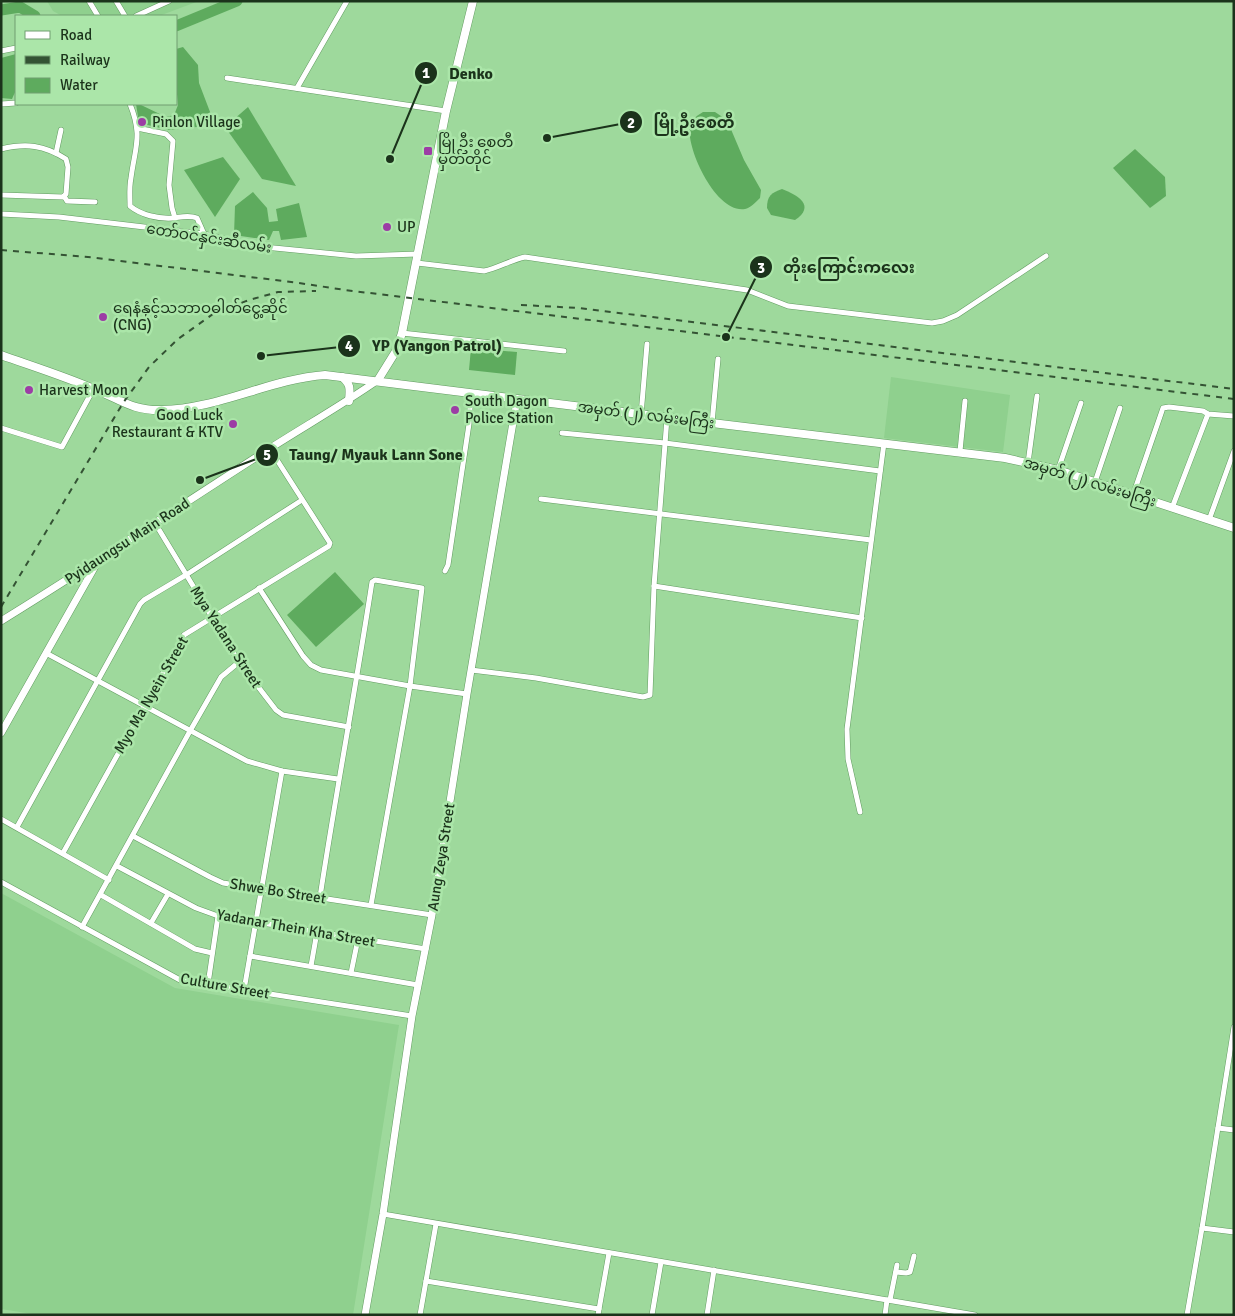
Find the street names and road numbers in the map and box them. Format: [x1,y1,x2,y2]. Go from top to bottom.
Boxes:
street label: တော်ဝင်နှင်းဆီလမ်း [145,218,273,260]
street label: အမှတ် (၂) လမ်းမကြီး [576,397,715,435]
street label: အမှတ် (၂) လမ်းမကြီး [1021,452,1159,514]
street label: Pyidaungsu Main Road [61,494,193,588]
street label: Mya Yadana Street [186,583,266,691]
street label: Myo Ma Nyein Street [110,633,192,757]
street label: Aung Zeya Street [424,802,458,912]
street label: Shwe Bo Street [229,875,327,907]
street label: Yadanar Thein Kha Street [216,905,376,951]
street label: Culture Street [179,969,271,1003]

